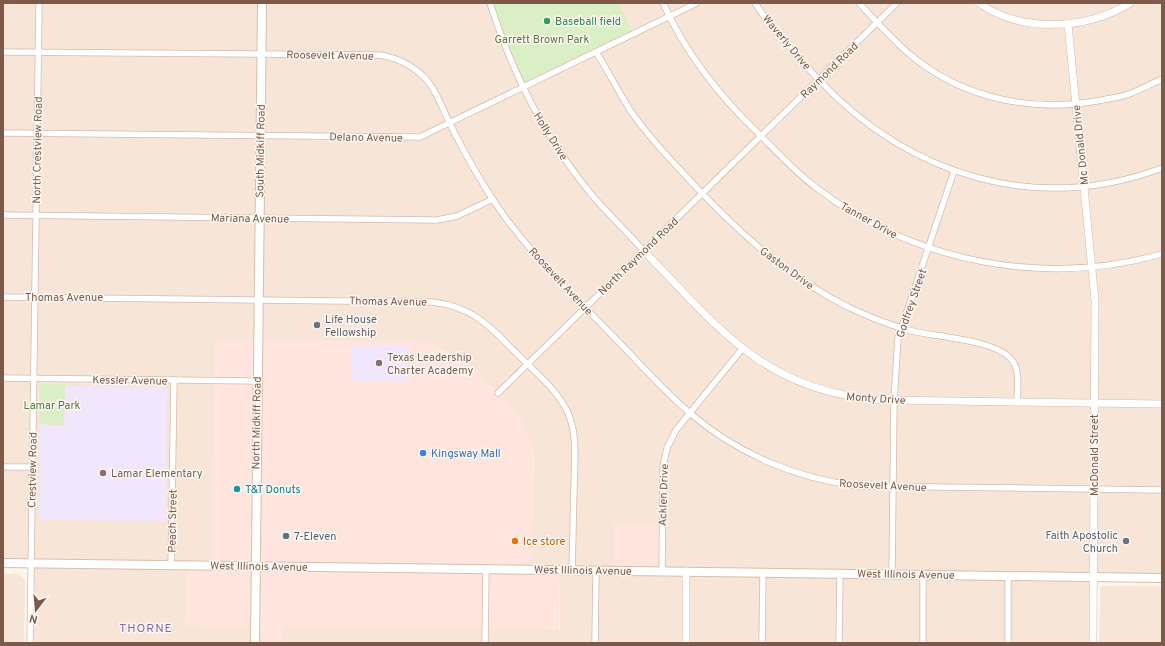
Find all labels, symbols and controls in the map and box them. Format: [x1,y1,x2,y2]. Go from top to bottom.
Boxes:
street label: Waverly Drive [759,12,813,73]
place label: Baseball field [555,15,621,29]
marker: Baseball field [542,16,552,26]
park label: Garrett Brown Park [495,33,590,47]
street label: Raymond Road [798,40,862,102]
street label: Roosevelt Avenue [286,48,374,64]
street label: North Crestview Road [30,96,46,204]
street label: South Midkiff Road [253,104,269,198]
street label: Mc Donald Drive [1070,104,1092,185]
street label: Holly Drive [530,110,570,163]
street label: Delano Avenue [329,130,403,146]
street label: Tanner Drive [837,199,900,242]
street label: Mariana Avenue [211,211,289,227]
street label: North Raymond Road [596,215,682,299]
street label: Roosevelt Avenue [525,245,595,319]
street label: Gaston Drive [757,245,816,293]
street label: Godfrey Street [894,267,930,340]
street label: Thomas Avenue [25,291,103,305]
street label: Thomas Avenue [349,294,427,310]
place label: Life House Fellowship [325,313,377,340]
marker: Life House Fellowship [312,320,322,330]
place label: Texas Leadership Charter Academy [387,351,473,378]
marker: Texas Leadership Charter Academy [374,358,384,368]
street label: Kessler Avenue [92,373,168,389]
street label: North Midkiff Road [249,376,265,470]
street label: Monty Drive [846,390,906,408]
park label: Lamar Park [24,399,81,413]
street label: McDonald Street [1088,414,1102,496]
street label: Crestview Road [25,432,41,508]
place label: Kingsway Mall [431,447,501,461]
marker: Kingsway Mall [418,448,428,458]
street label: Acklen Drive [656,464,672,526]
place label: Lamar Elementary [111,467,203,481]
marker: Lamar Elementary [98,468,108,478]
street label: Roosevelt Avenue [839,477,927,495]
place label: T&T Donuts [245,483,301,497]
marker: T&T Donuts [232,484,242,494]
street label: Peach Street [165,489,181,553]
place label: Faith Apostolic Church [1046,529,1118,556]
place label: 7-Eleven [294,530,336,544]
marker: 7-Eleven [281,531,291,541]
place label: Ice store [523,535,565,549]
marker: Ice store [510,536,520,546]
marker: Faith Apostolic Church [1121,536,1131,546]
street label: West Illinois Avenue [210,559,308,575]
street label: West Illinois Avenue [534,563,632,579]
street label: West Illinois Avenue [857,567,955,583]
north arrow [16,590,56,630]
text: N [28,611,39,626]
district label: THORNE [119,621,173,637]

